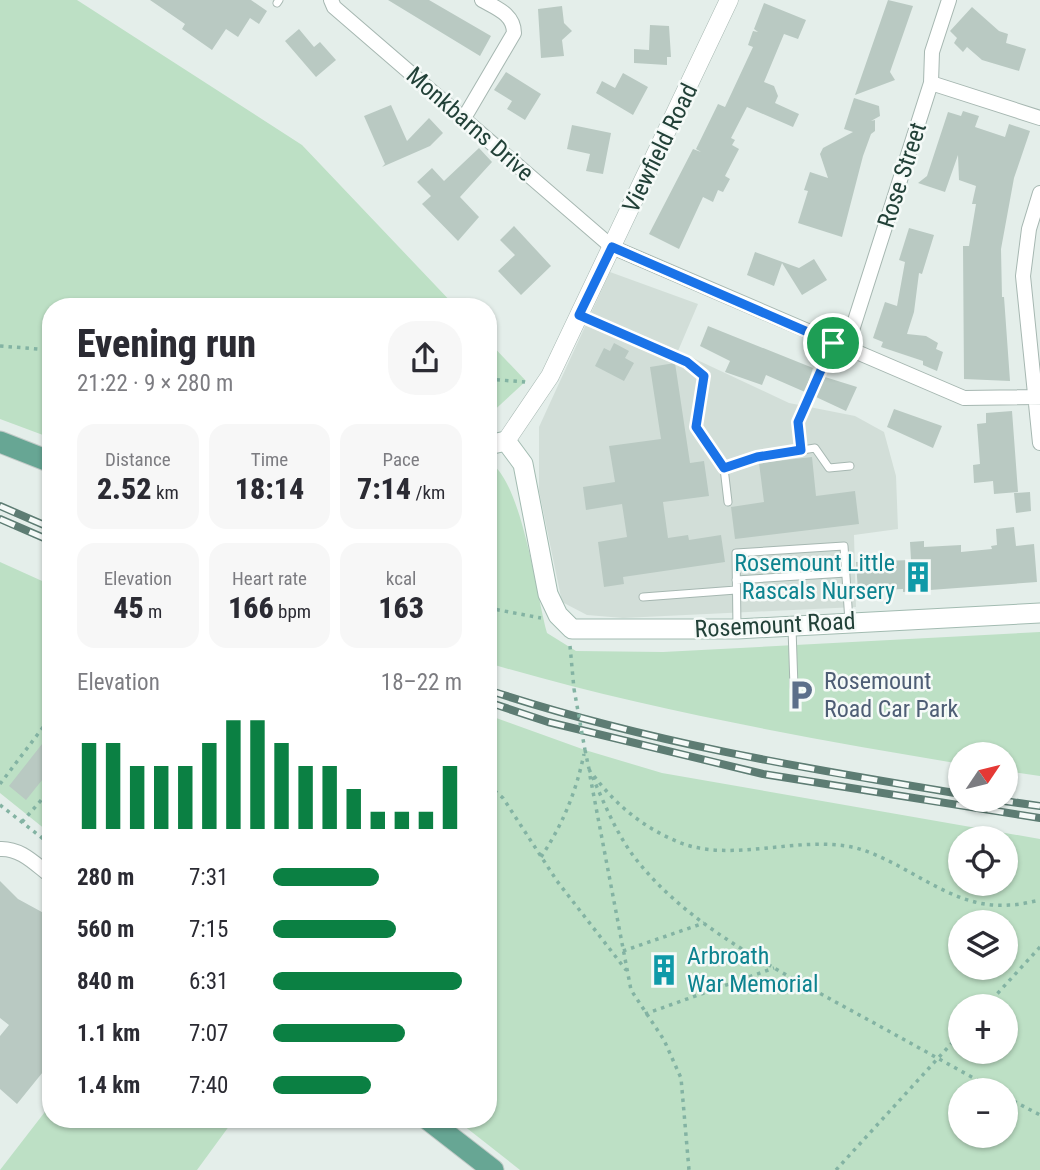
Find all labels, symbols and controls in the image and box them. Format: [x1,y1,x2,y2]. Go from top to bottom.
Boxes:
street label: Monkbarns Drive [401,61,539,187]
street label: Viewfield Road [617,79,703,217]
street label: Rose Street [872,119,932,231]
pin [803,313,863,373]
button: share [388,321,462,395]
text: Evening run [77,322,256,366]
icon: arrive [814,324,852,362]
text: 21:22 · 9 × 280 m [77,370,233,397]
text: Distance [105,448,171,471]
text: Time [251,448,288,471]
text: Pace [383,448,420,471]
text: 2.52 [97,471,152,506]
text: 18:14 [235,471,304,506]
text: 7:14 [357,471,411,506]
text: km [152,481,179,504]
text: /km [411,481,445,504]
place label: Rosemount Little Rascals Nursery [734,549,895,605]
building icon: Rosemount Little Rascals Nursery [901,560,935,594]
text: Elevation [104,567,172,590]
text: Heart rate [232,567,307,590]
text: kcal [386,567,416,590]
text: 45 [113,590,144,625]
text: 166 [228,590,274,625]
text: 163 [378,590,424,625]
text: m [144,600,162,623]
text: bpm [274,600,311,623]
street label: Rosemount Road [694,607,856,643]
place label: Rosemount Road Car Park [824,667,959,723]
text: Elevation [77,669,160,696]
text: 18–22 m [381,669,462,696]
parking icon: Rosemount Road Car Park [784,678,818,712]
north arrow [948,742,1018,812]
map controls [948,742,1018,1148]
button: locate [948,826,1018,896]
text: 280 m [77,864,134,891]
text: 7:31 [189,864,228,891]
button: layers [948,910,1018,980]
text: 560 m [77,916,134,943]
text: 7:15 [189,916,228,943]
place label: Arbroath War Memorial [687,942,819,998]
building icon: Arbroath War Memorial [647,953,681,987]
text: 840 m [77,968,134,995]
text: 6:31 [189,968,228,995]
button: + [948,994,1018,1064]
text: 1.1 km [77,1020,140,1047]
text: 7:07 [189,1020,228,1047]
text: 1.4 km [77,1072,140,1099]
text: 7:40 [189,1072,228,1099]
button: − [948,1078,1018,1148]

